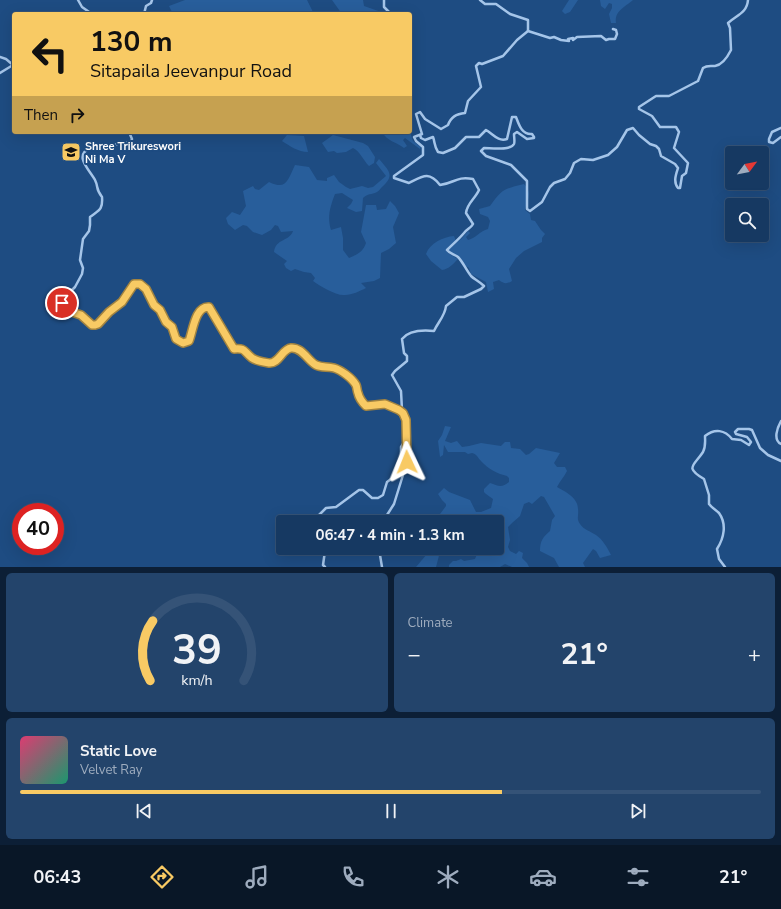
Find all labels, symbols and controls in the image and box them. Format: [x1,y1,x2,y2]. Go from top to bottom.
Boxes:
text: 130 m [90,23,173,61]
icon: left [24,28,76,80]
text: Sitapaila Jeevanpur Road [90,59,292,83]
icon: right [66,104,88,126]
text: Then [24,105,58,125]
place label: Shree Trikureswori Ni Ma V [85,139,181,167]
school or university icon: Shree Trikureswori Ni Ma V [60,141,82,163]
north arrow [725,146,769,190]
map controls [725,146,769,242]
button: search [725,198,769,242]
pin [45,286,79,320]
icon: arrive [51,292,73,314]
position arrow [386,441,428,483]
speed limit sign: 40 [12,503,64,555]
text: 06:47 · 4 min · 1.3 km [315,525,465,545]
text: Climate [408,614,453,632]
text: 39 [172,621,222,678]
text: 21° [561,634,608,675]
text: − [408,640,421,670]
text: + [748,640,761,670]
text: km/h [181,670,212,689]
text: Static Love [80,741,157,761]
text: Velvet Ray [80,761,142,779]
icon: previous [133,800,155,822]
icon: pause [380,800,402,822]
icon: next [627,800,649,822]
icon: directions [148,863,176,891]
icon: music [243,863,271,891]
icon: phone [339,863,367,891]
icon: climate [434,863,462,891]
icon: car [529,863,557,891]
icon: filters [624,863,652,891]
text: 06:43 [34,865,81,889]
text: 21° [719,865,747,889]

